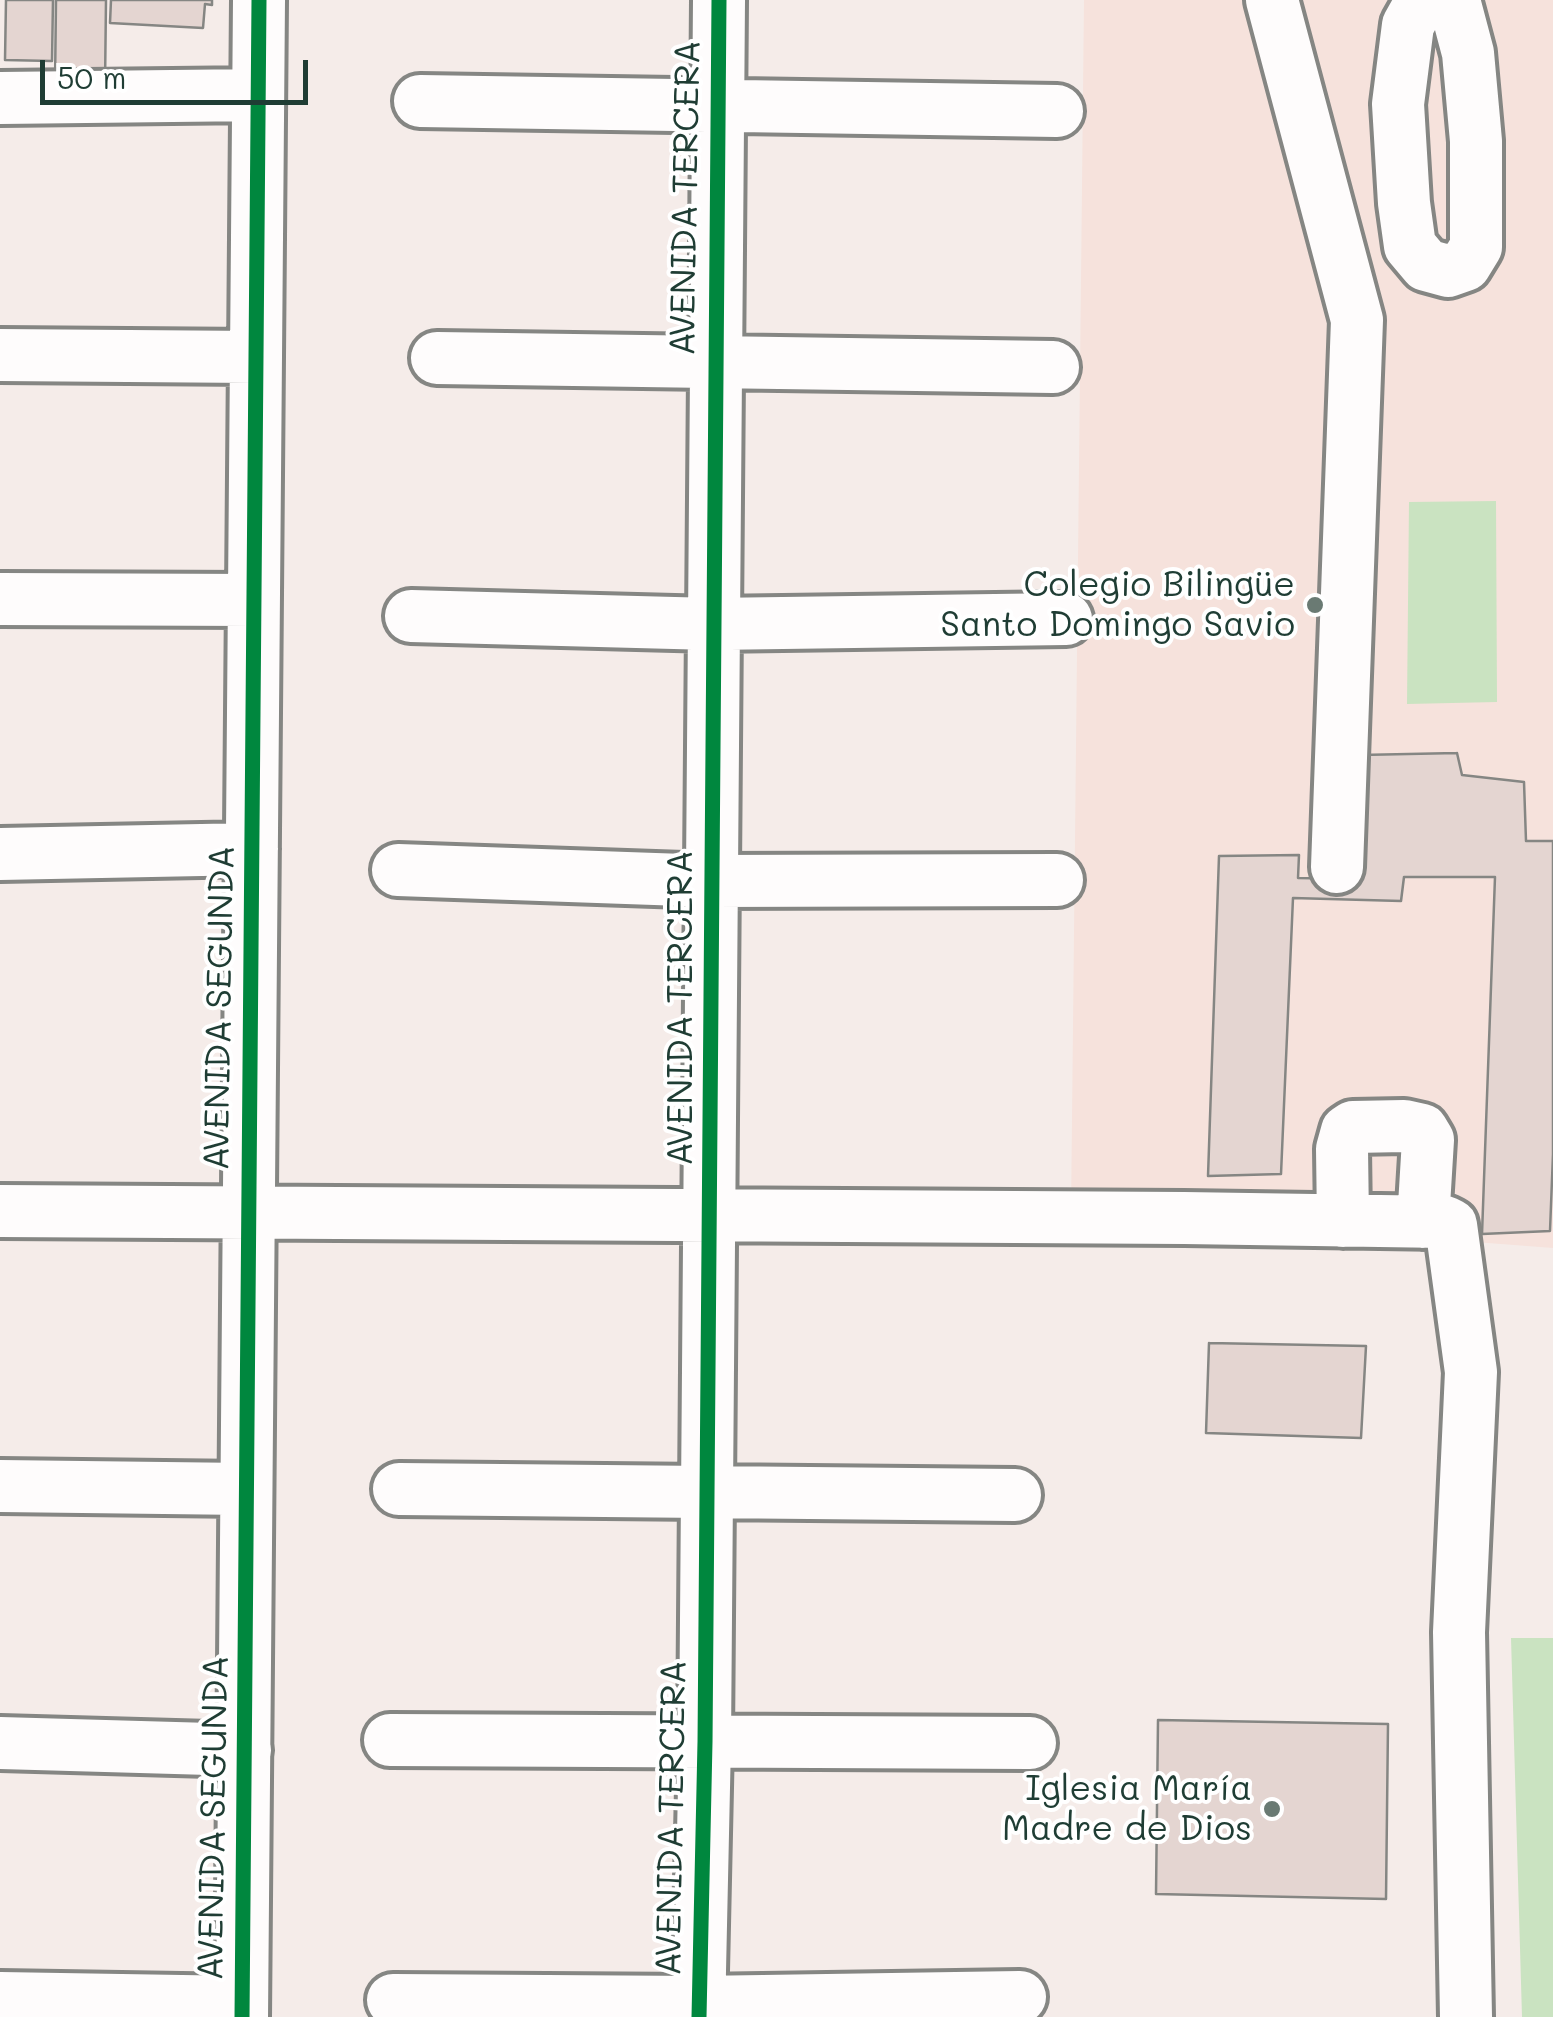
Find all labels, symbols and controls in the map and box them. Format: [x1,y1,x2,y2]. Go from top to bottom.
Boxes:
scale bar [45,40,312,102]
street label: AVENIDA TERCERA [662,40,710,356]
text: 50 m [57,57,127,97]
place label: Colegio Bilingüe Santo Domingo Savio [940,564,1295,646]
marker: Colegio Bilingüe Santo Domingo Savio [1304,594,1326,616]
street label: AVENIDA SEGUNDA [196,845,244,1171]
street label: AVENIDA TERCERA [660,850,702,1166]
street label: AVENIDA SEGUNDA [190,1655,238,1981]
street label: AVENIDA TERCERA [648,1660,696,1976]
place label: Iglesia María Madre de Dios [1002,1768,1252,1850]
marker: Iglesia María Madre de Dios [1261,1798,1283,1820]

